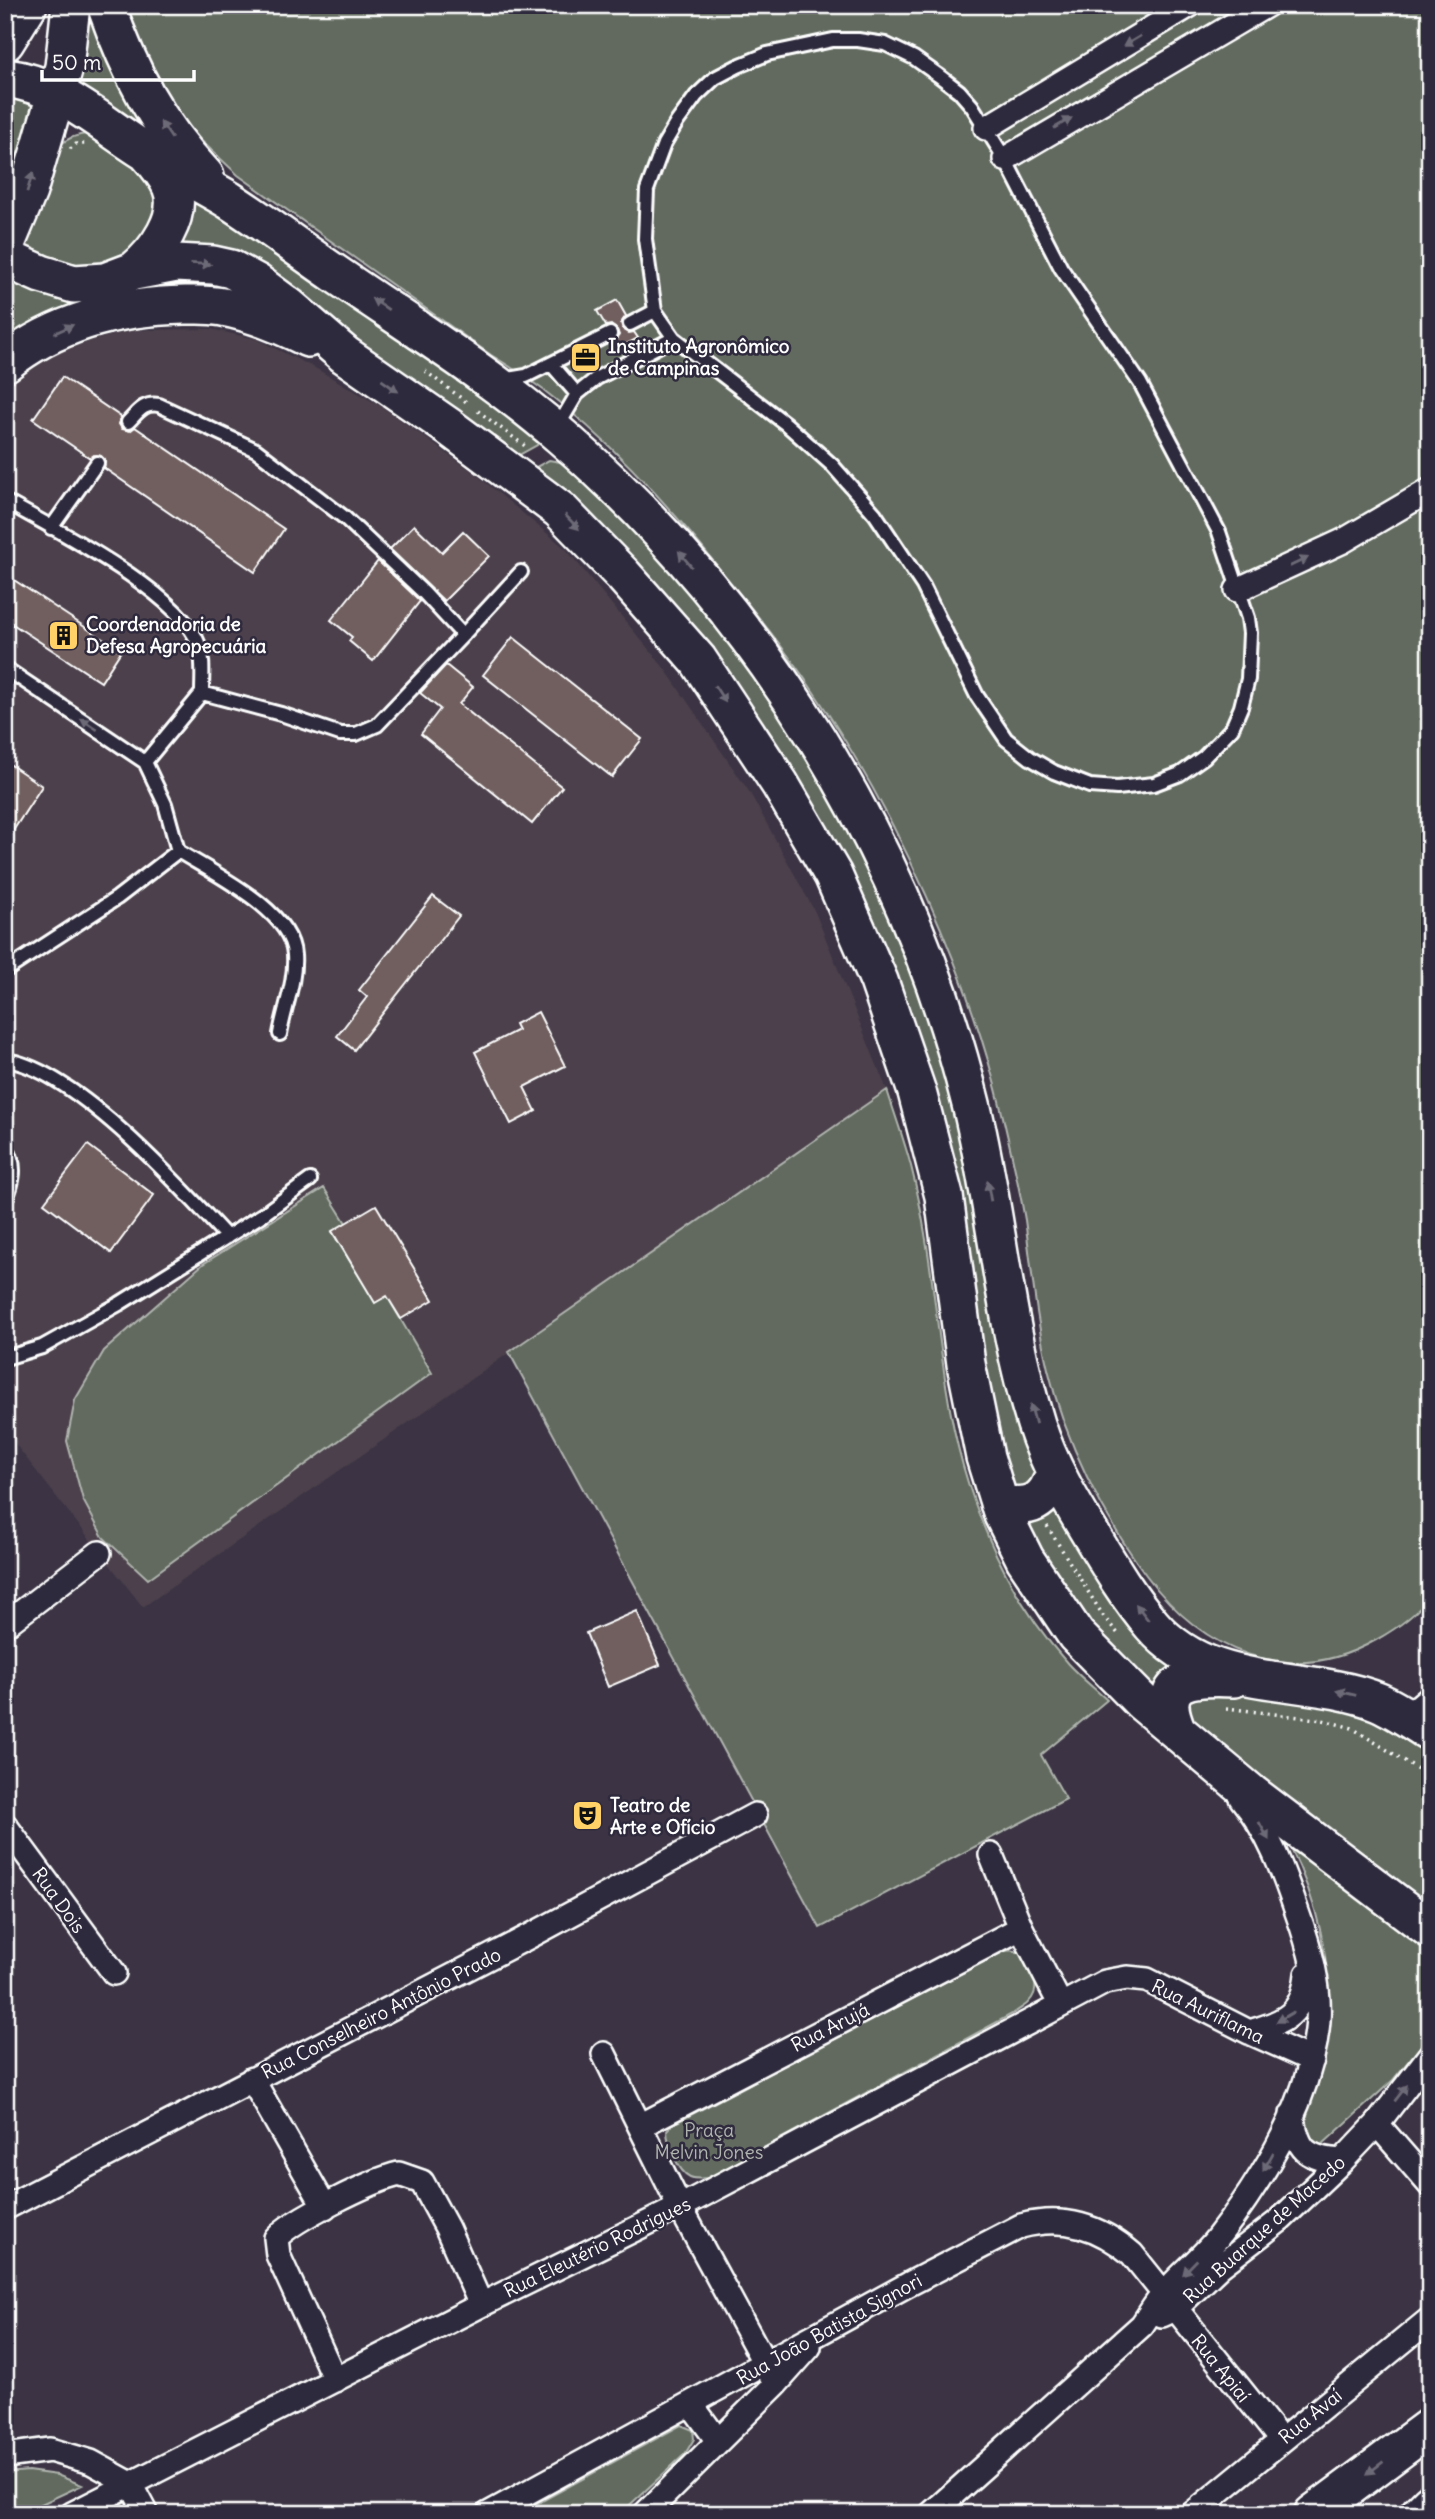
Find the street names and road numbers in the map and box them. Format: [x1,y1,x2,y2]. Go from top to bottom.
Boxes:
street label: Rua Dois [27,1862,91,1938]
street label: Rua Conselheiro Antônio Prado [257,1942,505,2084]
street label: Rua Auriflama [1148,1973,1268,2049]
street label: Rua Arujá [787,1997,873,2057]
street label: Rua Buarque de Macedo [1178,2150,1350,2308]
street label: Rua Eleutério Rodrigues [500,2191,694,2303]
street label: Rua João Batista Signori [732,2268,926,2390]
street label: Rua Apiaí [1186,2329,1256,2407]
street label: Rua Avaí [1273,2383,1347,2449]

